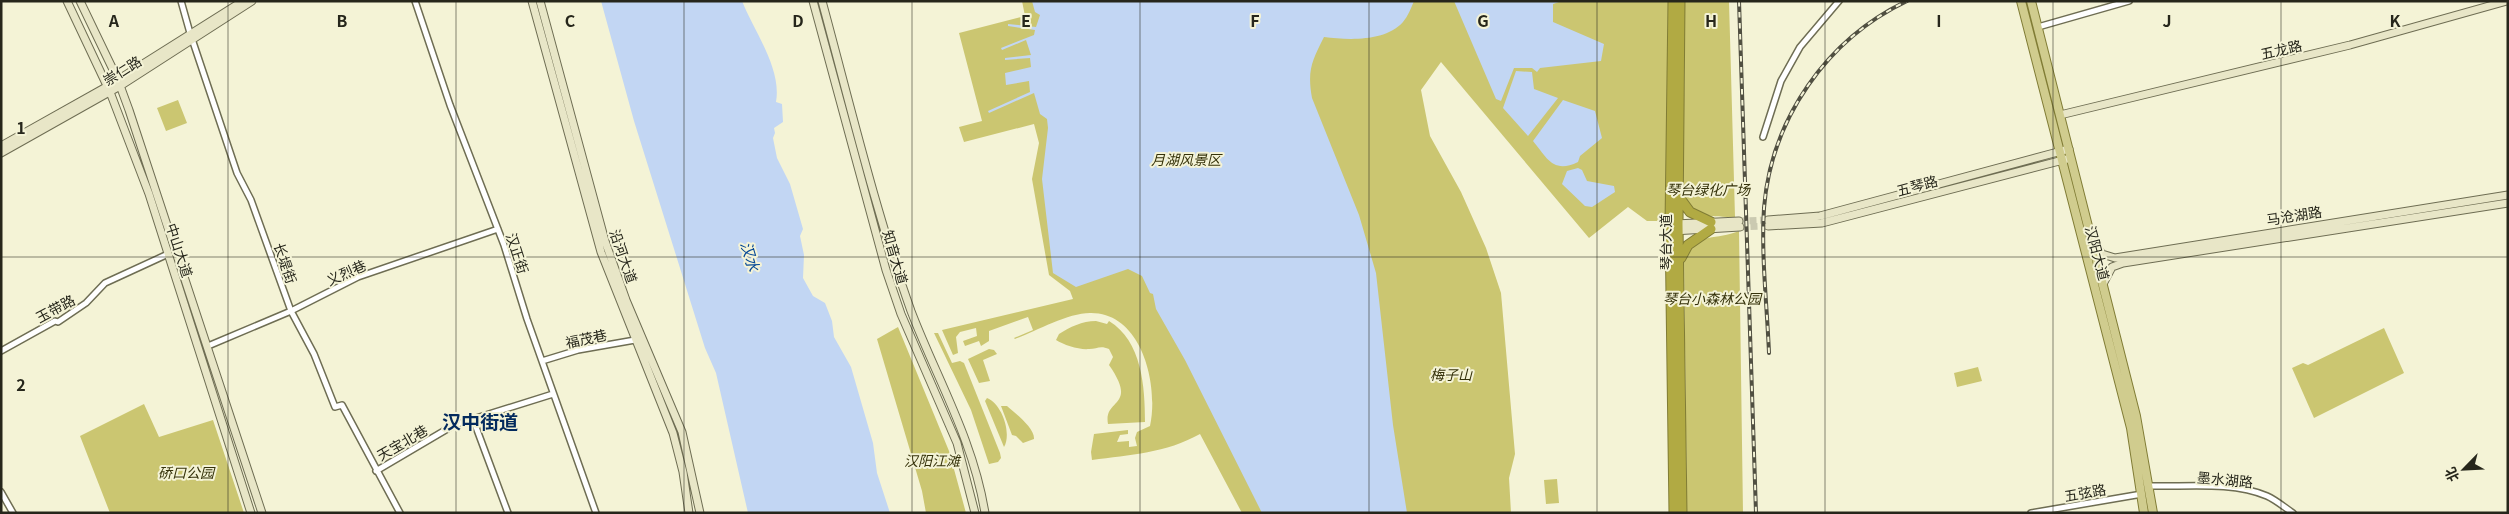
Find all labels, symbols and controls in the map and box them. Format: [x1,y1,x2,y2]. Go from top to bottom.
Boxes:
text: A [108,8,120,32]
text: B [337,8,348,32]
text: C [565,8,576,32]
text: D [792,8,804,32]
text: E [1021,8,1031,32]
text: F [1250,8,1260,32]
text: G [1477,8,1489,32]
text: H [1705,8,1717,32]
text: I [1936,8,1942,32]
text: J [2162,8,2172,32]
text: K [2390,8,2402,32]
street label: 五龙路 [2258,35,2304,63]
street label: 崇仁路 [99,50,145,90]
text: 1 [16,115,26,139]
park label: 月湖风景区 [1151,149,1223,169]
street label: 五琴路 [1894,170,1940,200]
park label: 琴台绿化广场 [1666,179,1751,199]
street label: 马沧湖路 [2265,201,2323,229]
street label: 琴台大道 [1655,214,1675,270]
street label: 中山大道 [162,220,198,280]
street label: 汉阳大道 [2081,223,2115,283]
street label: 沿河大道 [605,226,643,286]
street label: 知音大道 [879,227,913,287]
street label: 汉正街 [502,230,534,276]
water label: 汉水 [737,239,766,274]
street label: 长堤街 [270,240,302,286]
street label: 义烈巷 [323,254,369,290]
park label: 琴台小森林公园 [1663,288,1763,308]
street label: 玉带路 [32,289,78,327]
street label: 福茂巷 [563,324,609,352]
park label: 梅子山 [1430,364,1473,384]
text: 2 [16,372,26,396]
district label: 汉中街道 [442,407,518,434]
street label: 天宝北巷 [373,419,431,465]
north arrow [2439,444,2489,494]
park label: 汉阳江滩 [904,450,962,470]
park label: 硚口公园 [158,462,216,482]
text: 北 [2439,464,2463,485]
street label: 墨水湖路 [2196,467,2254,491]
street label: 五弦路 [2063,479,2107,505]

